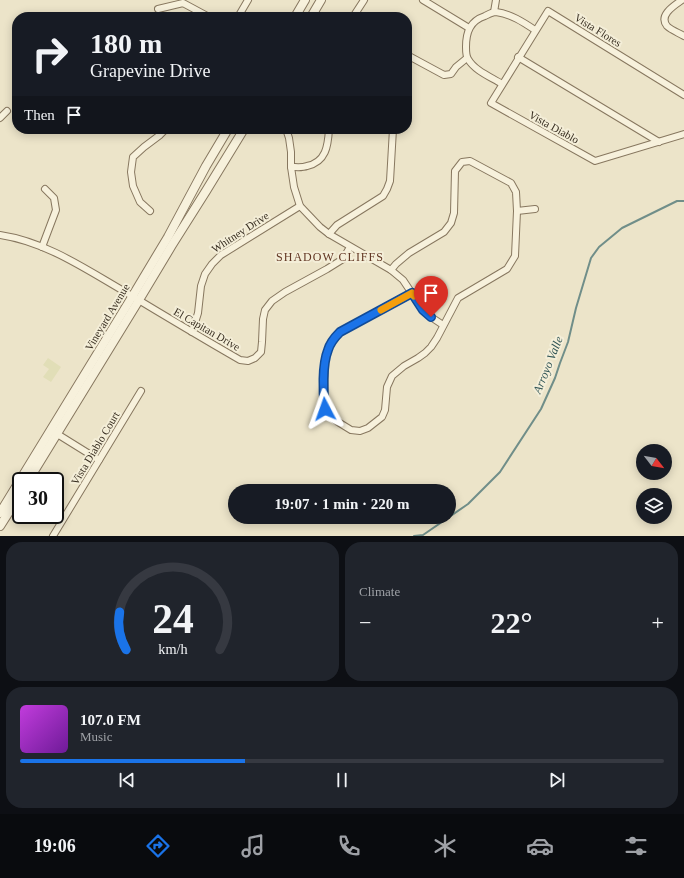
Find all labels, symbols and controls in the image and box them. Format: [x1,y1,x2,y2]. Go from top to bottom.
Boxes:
street label: Vista Flores [572,11,624,49]
icon: right [24,28,76,80]
text: 180 m [90,28,162,59]
text: Grapevine Drive [90,61,210,81]
icon: arrive [63,104,85,126]
text: Then [24,107,55,123]
street label: Vista Diablo [527,108,582,146]
street label: Whitney Drive [209,209,271,255]
district label: SHADOW CLIFFS [276,250,384,264]
pin [414,276,448,317]
street label: Vineyard Avenue [82,281,132,353]
icon: arrive [420,282,442,304]
street label: El Capitan Drive [172,305,242,353]
water label: Arroyo Valle [530,334,566,397]
position arrow [304,388,346,430]
street label: Vista Diablo Court [68,409,122,487]
north arrow [636,444,672,480]
map controls [636,444,672,524]
speed limit sign: 30 [12,472,64,524]
button: layers [636,488,672,524]
text: 19:07 · 1 min · 220 m [275,496,410,512]
text: Climate [359,584,400,599]
text: 24 [152,595,194,641]
text: 22° [491,606,533,639]
text: − [359,610,371,635]
text: + [652,610,664,635]
text: km/h [158,640,187,656]
text: 107.0 FM [80,712,141,728]
text: Music [80,729,113,744]
icon: previous [116,769,138,791]
icon: pause [331,769,353,791]
icon: next [546,769,568,791]
icon: directions [144,832,172,860]
icon: music [239,832,267,860]
icon: phone [335,832,363,860]
icon: climate [431,832,459,860]
icon: car [526,832,554,860]
icon: filters [622,832,650,860]
text: 19:06 [34,836,76,856]

